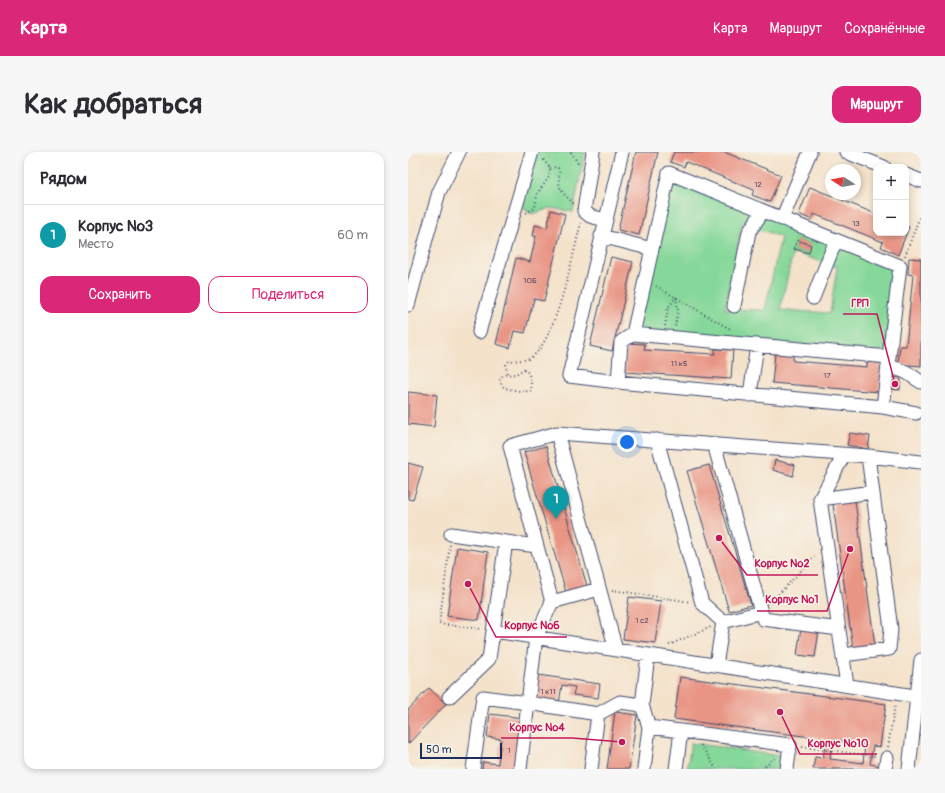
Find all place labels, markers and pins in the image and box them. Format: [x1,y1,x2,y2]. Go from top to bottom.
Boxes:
callout: ГРП [843,291,877,314]
pin: 1 [543,486,569,519]
callout: Корпус №2 [747,552,818,575]
callout: Корпус №1 [757,588,827,611]
callout: Корпус №6 [496,614,567,637]
callout: Корпус №4 [501,715,572,738]
callout: Корпус №10 [800,731,877,754]

